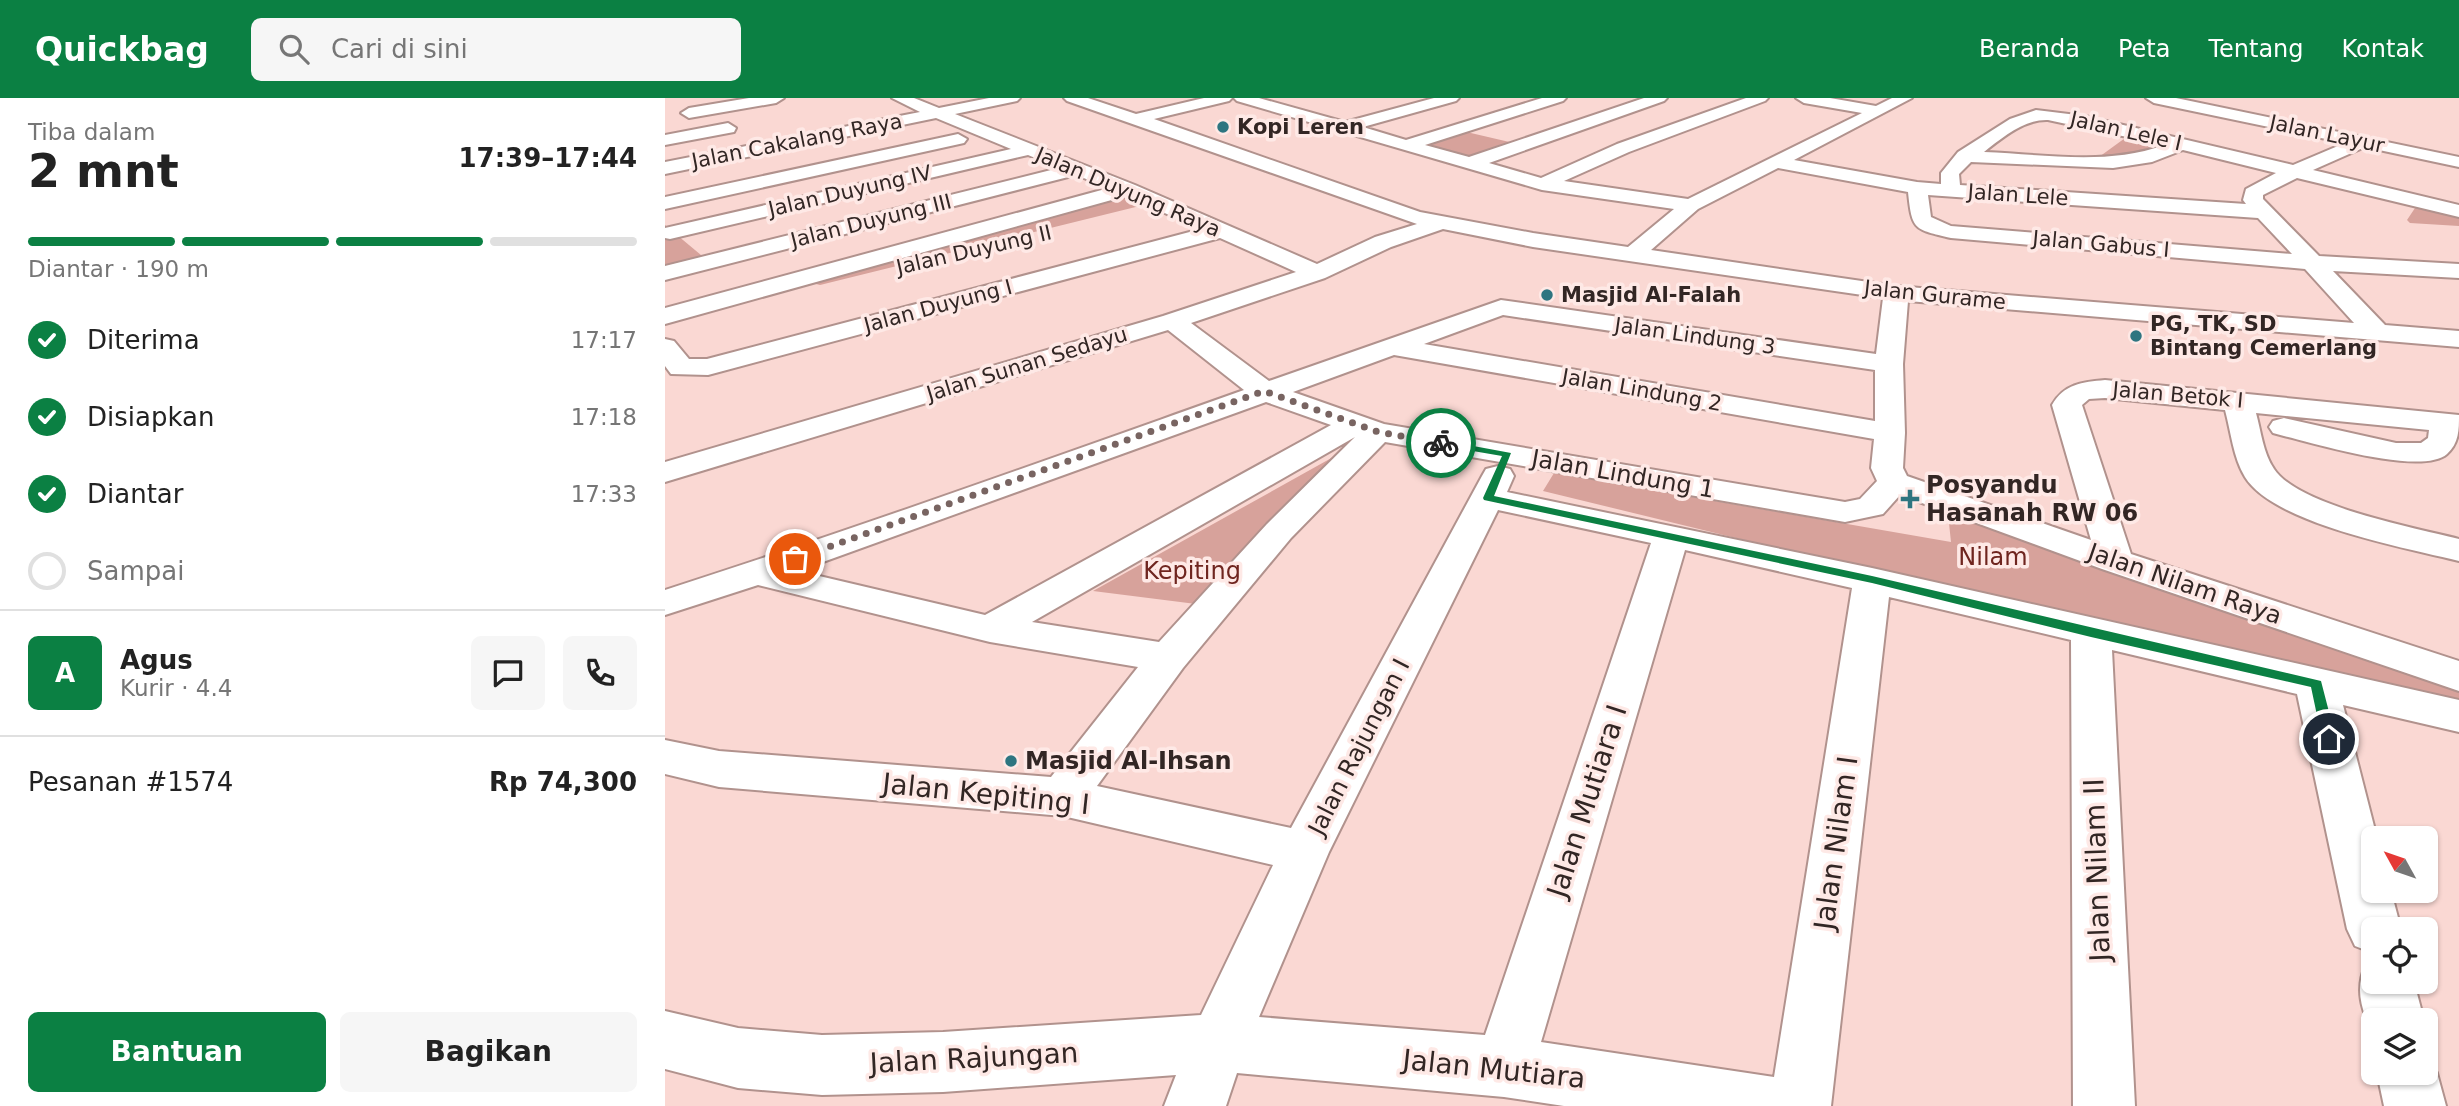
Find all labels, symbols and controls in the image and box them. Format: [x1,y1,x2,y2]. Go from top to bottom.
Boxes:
search box [251,18,741,81]
text: Quickbag [35,30,209,69]
icon: search [275,30,313,68]
text: Cari di sini [331,34,468,64]
text: Beranda [1979,35,2080,63]
text: Peta [2118,35,2170,63]
text: Tentang [2208,35,2304,63]
text: Kontak [2342,35,2424,63]
street label: Jalan Lele I [2066,106,2184,155]
street label: Jalan Cakalang Raya [688,109,904,174]
street label: Jalan Layur [2265,110,2387,158]
place label: Kopi Leren [1237,115,1364,139]
text: Tiba dalam [28,119,155,145]
marker: Kopi Leren [1215,119,1231,135]
street label: Jalan Duyung Raya [1030,141,1224,242]
text: 17:39–17:44 [458,143,637,173]
text: 2 mnt [28,144,179,198]
street label: Jalan Duyung IV [764,160,935,222]
street label: Jalan Lele [1965,179,2069,210]
street label: Jalan Duyung III [786,189,954,253]
street label: Jalan Duyung II [892,220,1054,280]
street label: Jalan Gabus I [2030,226,2170,262]
text: Diantar · 190 m [28,256,209,282]
street label: Jalan Duyung I [859,275,1015,338]
street label: Jalan Gurame [1861,275,2007,314]
place label: Masjid Al-Falah [1561,283,1741,307]
marker: Masjid Al-Falah [1539,287,1555,303]
place label: PG, TK, SD Bintang Cemerlang [2150,312,2377,360]
street label: Jalan Lindung 3 [1611,313,1777,359]
icon: check [28,321,66,359]
street label: Jalan Sunan Sedayu [922,322,1130,407]
text: Diterima [87,325,200,355]
text: 17:17 [571,327,637,353]
marker: PG, TK, SD Bintang Cemerlang [2128,328,2144,344]
street label: Jalan Lindung 2 [1558,364,1724,416]
street label: Jalan Betok I [2110,377,2244,413]
icon: check [28,398,66,436]
text: Disiapkan [87,402,214,432]
text: 17:18 [571,404,637,430]
courier [1406,408,1476,478]
icon: bike [1422,424,1460,462]
street label: Jalan Lindung 1 [1527,444,1717,504]
place label: Posyandu Hasanah RW 06 [1926,471,2138,527]
icon: check [28,475,66,513]
text: Diantar [87,479,183,509]
text: 17:33 [571,481,637,507]
marker: Posyandu Hasanah RW 06 [1900,489,1920,509]
pin [765,529,825,589]
street label: Jalan Nilam Raya [2083,537,2285,630]
icon: bag [776,540,814,578]
park label: Nilam [1958,543,2028,571]
text: Sampai [87,556,184,586]
park label: Kepiting [1143,557,1241,585]
button: chat [471,636,545,710]
button: phone [563,636,637,710]
text: Agus [120,645,193,675]
street label: Jalan Rajungan I [1302,654,1415,841]
text: A [55,658,75,688]
text: Kurir · 4.4 [120,675,232,701]
street label: Jalan Mutiara I [1540,700,1634,903]
pin [2299,709,2359,769]
icon: home [2310,720,2348,758]
place label: Masjid Al-Ihsan [1025,747,1232,775]
marker: Masjid Al-Ihsan [1003,753,1019,769]
street label: Jalan Nilam I [1807,754,1865,934]
text: Pesanan #1574 [28,767,233,797]
text: Rp 74,300 [489,767,637,797]
street label: Jalan Kepiting I [879,767,1091,821]
street label: Jalan Nilam II [2077,778,2117,964]
north arrow [2361,826,2438,903]
map controls [2361,826,2438,1085]
button: locate [2361,917,2438,994]
button: layers [2361,1008,2438,1085]
button: Bantuan [28,1012,326,1092]
button: Bagikan [340,1012,637,1092]
street label: Jalan Rajungan [867,1036,1079,1080]
street label: Jalan Mutiara [1399,1043,1587,1095]

